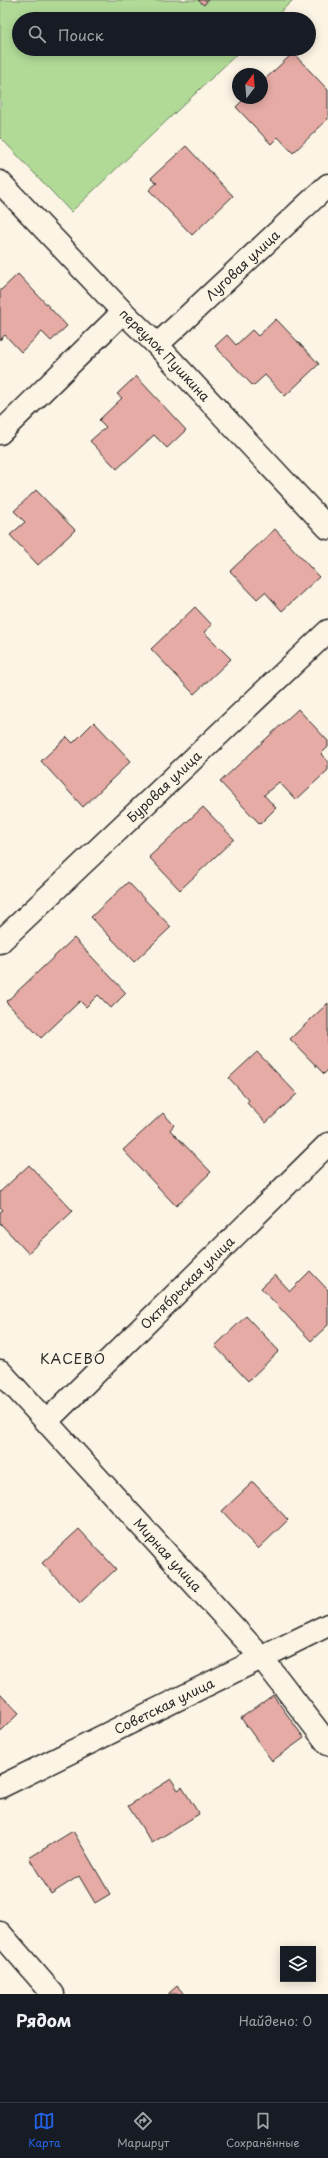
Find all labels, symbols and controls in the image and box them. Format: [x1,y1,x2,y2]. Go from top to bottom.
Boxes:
search box [12,12,316,56]
icon: search [26,23,48,45]
text: Поиск [58,23,104,46]
north arrow [232,68,268,104]
street label: Луговая улица [201,225,284,304]
street label: переулок Пушкина [116,304,215,406]
street label: Буровая улица [122,746,206,826]
street label: Октябрьская улица [136,1231,239,1333]
district label: КАСЕВО [40,1348,106,1369]
street label: Мирная улица [130,1514,207,1596]
street label: Советская улица [111,1672,218,1738]
map controls [280,1946,316,1982]
button: layers [280,1946,316,1982]
text: Рядом [16,2007,71,2033]
text: Найдено: 0 [239,2011,312,2030]
tab: Карта [28,2110,61,2151]
tab: Маршрут [117,2110,169,2151]
tab: Сохранённые [226,2110,300,2151]

